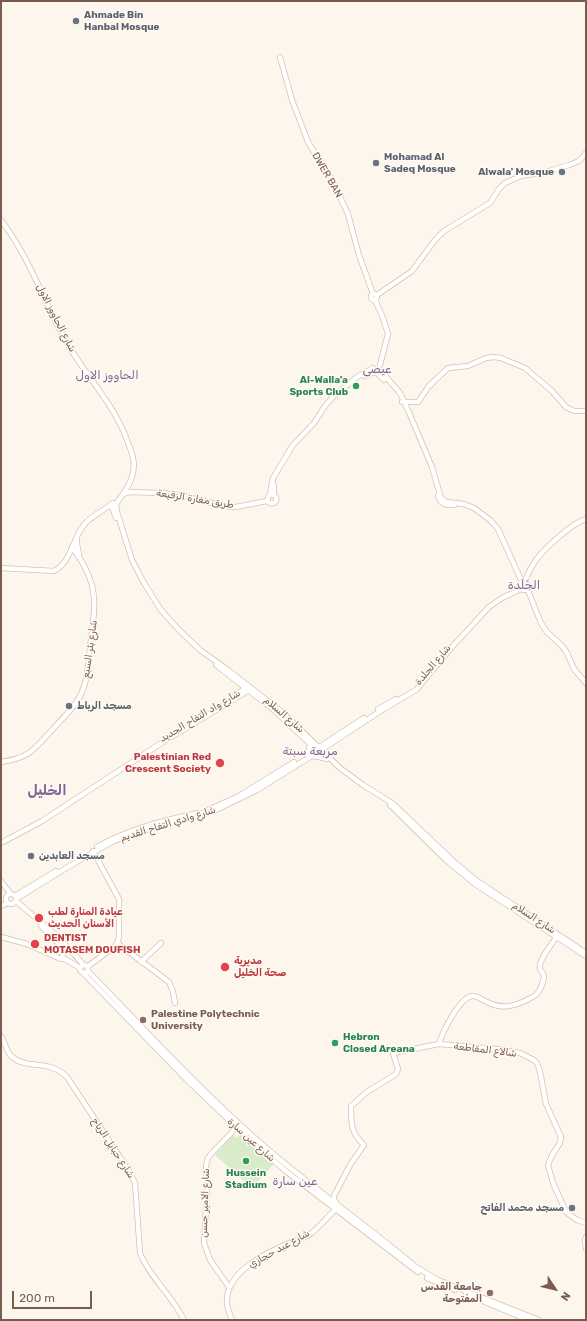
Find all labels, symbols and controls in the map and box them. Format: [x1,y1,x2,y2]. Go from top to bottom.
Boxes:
place label: Ahmade Bin Hanbal Mosque [84,9,160,32]
marker: Ahmade Bin Hanbal Mosque [71,16,81,26]
street label: DWER BAN [309,150,345,200]
place label: Mohamad Al Sadeq Mosque [384,151,456,174]
marker: Mohamad Al Sadeq Mosque [371,158,381,168]
place label: Alwala' Mosque [478,166,554,178]
marker: Alwala' Mosque [557,167,567,177]
street label: شارع الحاووز الاول [34,282,78,354]
district label: عيصى [362,363,392,377]
district label: الحاووز الاول [75,369,139,383]
place label: Al-Walla’a Sports Club [289,374,348,398]
marker: Al-Walla’a Sports Club [351,381,361,391]
street label: طريق مغارة الزقيعة [155,487,235,511]
district label: الجًلَدة [508,579,540,593]
street label: شارع بئر السبع [80,619,100,679]
street label: شارع الجلدة [412,642,454,688]
street label: شارع واد التفاح الجديد [157,687,243,745]
street label: شارع السلام [262,694,306,736]
place label: مسجد الرباط [77,700,132,712]
marker: مسجد الرباط [64,701,74,711]
district label: مربعة سبتة [282,745,338,759]
place label: Palestinian Red Crescent Society [125,751,211,774]
marker: Palestinian Red Crescent Society [214,757,226,769]
district label: الخليل [27,783,67,799]
street label: شارع وادي التفاح القديم [119,804,217,844]
place label: مسجد العابدين [39,850,105,862]
marker: مسجد العابدين [26,851,36,861]
street label: شارع السلام [510,900,558,936]
place label: عيادة المنارة لطب الأسنان الحديث [48,906,122,930]
marker: عيادة المنارة لطب الأسنان الحديث [33,912,45,924]
place label: DENTIST MOTASEM DOUFISH [44,932,140,956]
marker: DENTIST MOTASEM DOUFISH [29,938,41,950]
place label: مديرية صحة الخليل [234,955,286,978]
marker: مديرية صحة الخليل [219,961,231,973]
place label: Palestine Polytechnic University [151,1008,260,1032]
marker: Palestine Polytechnic University [138,1015,148,1025]
place label: Hebron Closed Areana [343,1031,415,1054]
marker: Hebron Closed Areana [330,1038,340,1048]
street label: شالاع المقاطعة [453,1040,517,1060]
street label: شارع حبايل الرياح [89,1115,137,1181]
street label: شارع عين سارة [225,1116,277,1164]
marker: Hussein Stadium [241,1156,251,1166]
place label: Hussein Stadium [225,1167,267,1190]
street label: شارع الامير حسن [198,1168,212,1238]
district label: عين سارة [273,1175,317,1189]
place label: مسجد محمد الفاتح [480,1202,564,1214]
marker: مسجد محمد الفاتح [567,1203,577,1213]
street label: شارع عبد حجازي [246,1227,312,1271]
north arrow [535,1269,575,1309]
place label: جامعة القدس المفتوحة [421,1281,482,1304]
scale bar [14,1283,94,1309]
marker: جامعة القدس المفتوحة [485,1288,495,1298]
text: N [558,1289,573,1303]
text: 200 m [19,1291,55,1305]

